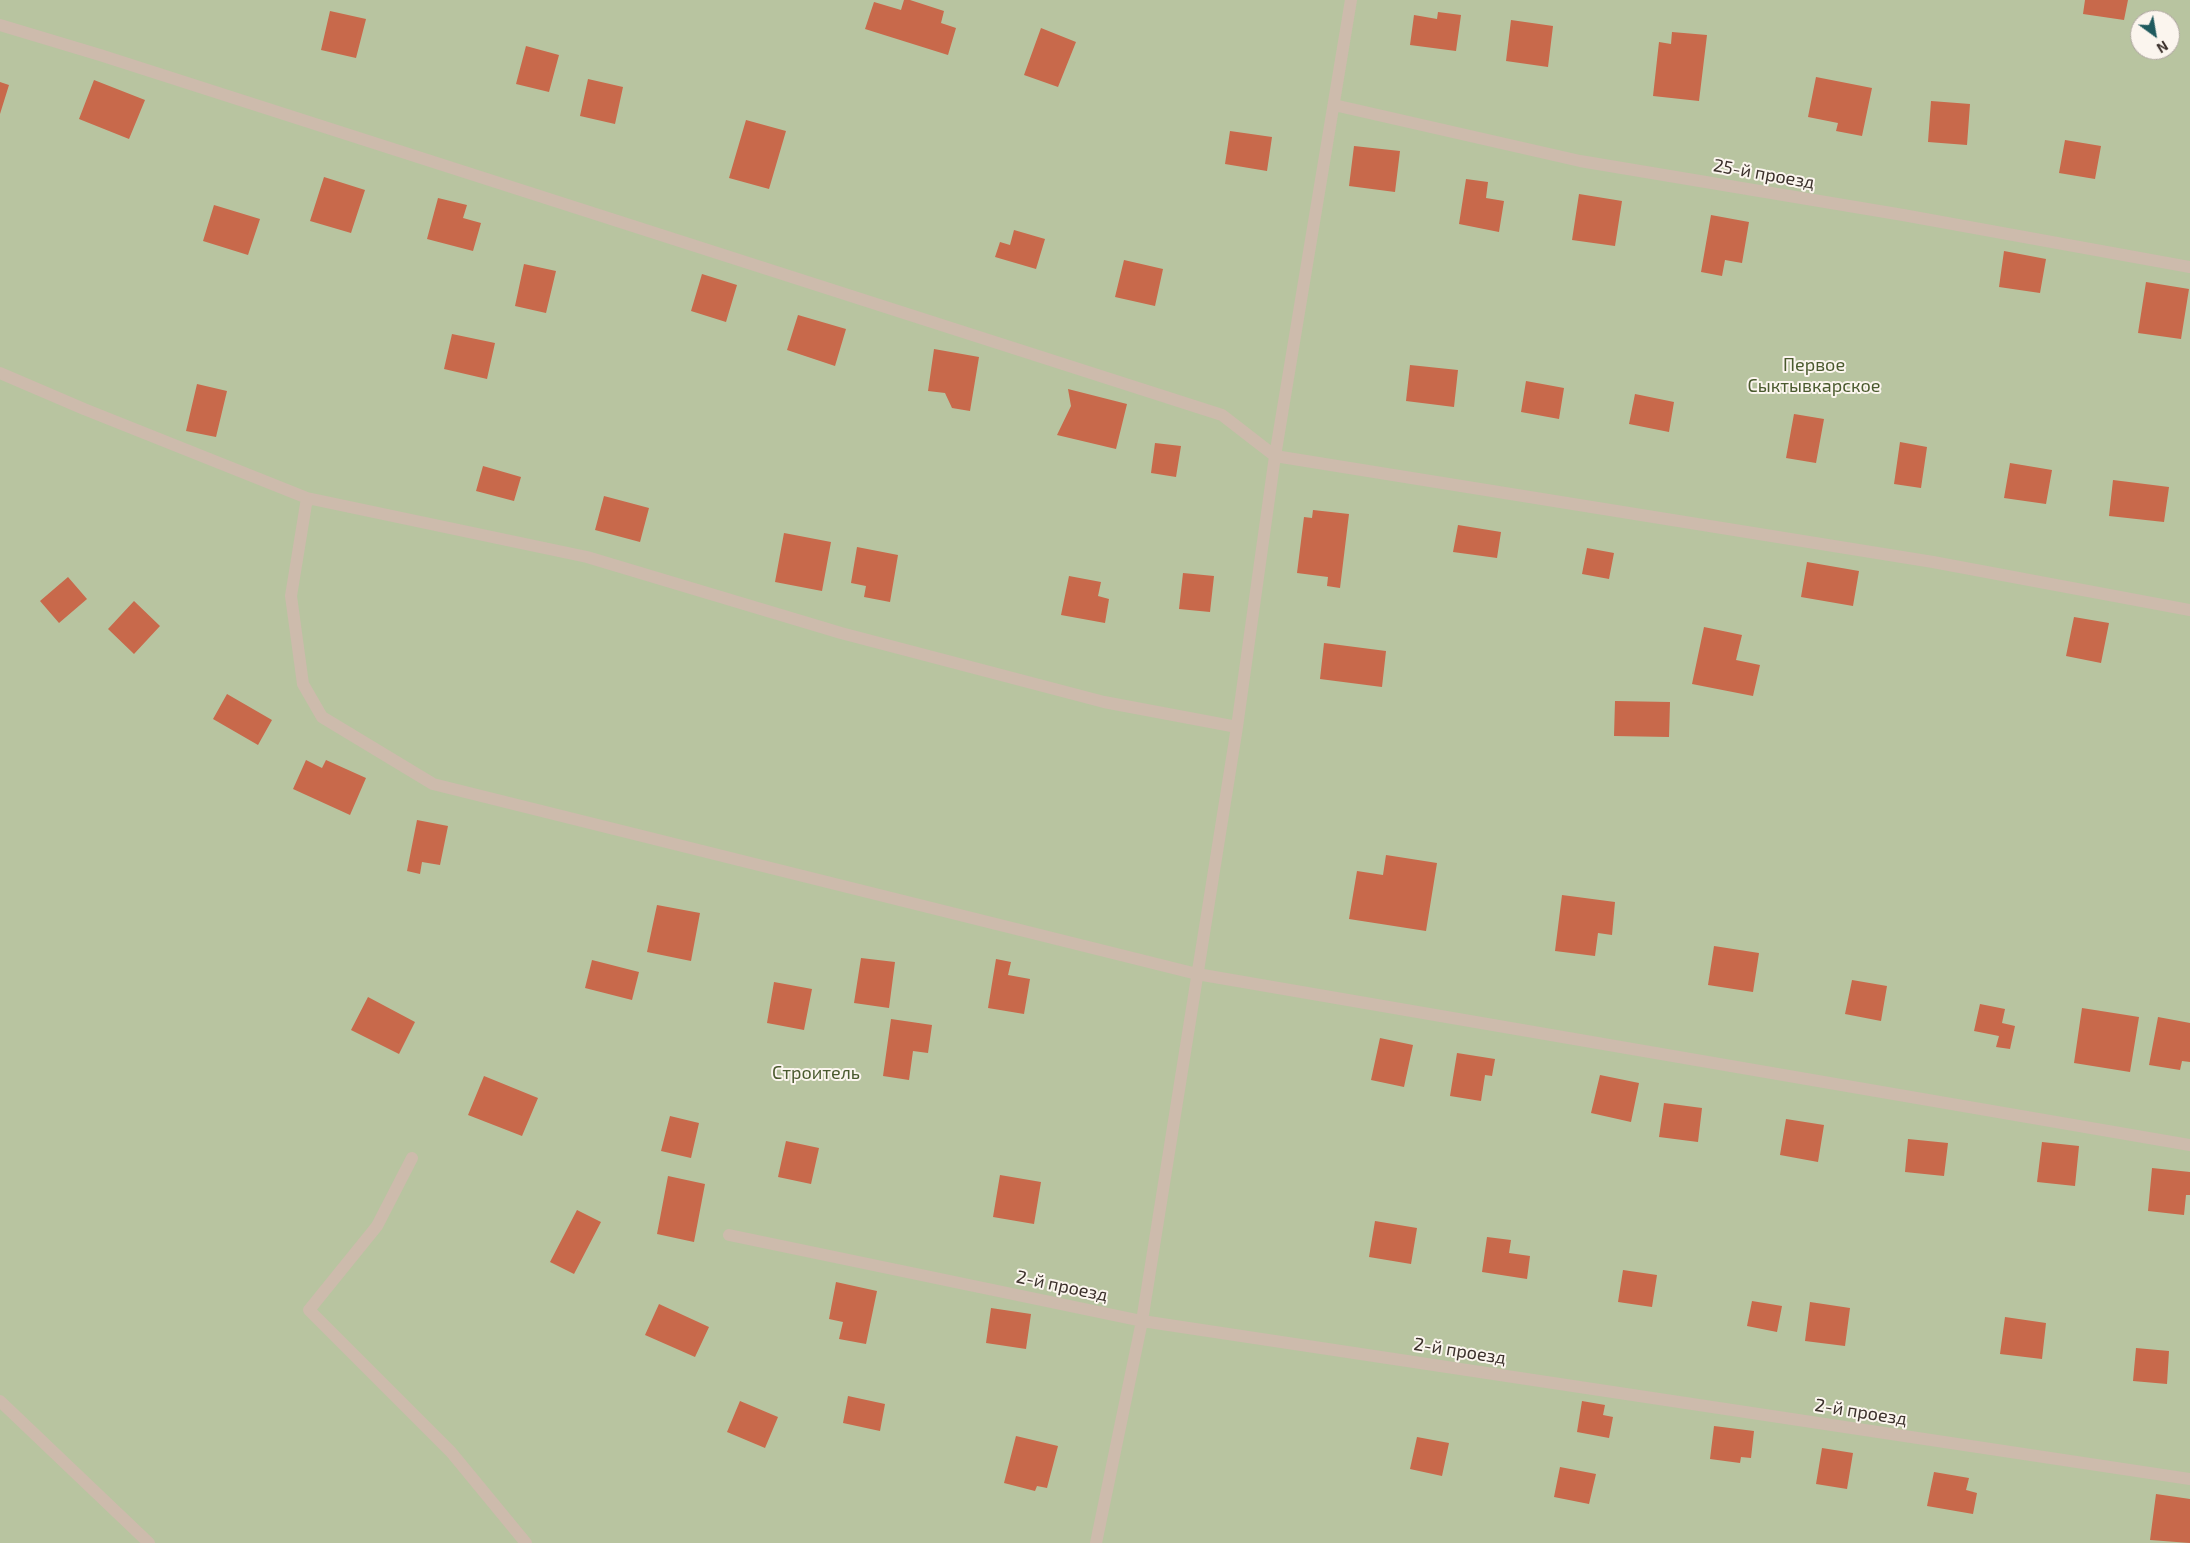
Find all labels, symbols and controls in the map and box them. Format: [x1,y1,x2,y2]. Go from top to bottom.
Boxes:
north arrow [2130,10,2180,60]
text: N [2154,37,2171,57]
street label: 25-й проезд [1712,154,1816,194]
park label: Первое Сыктывкарское [1747,354,1881,396]
park label: Строитель [772,1062,860,1084]
street label: 2-й проезд [1014,1266,1110,1306]
street label: 2-й проезд [1412,1333,1508,1369]
street label: 2-й проезд [1813,1394,1909,1430]

